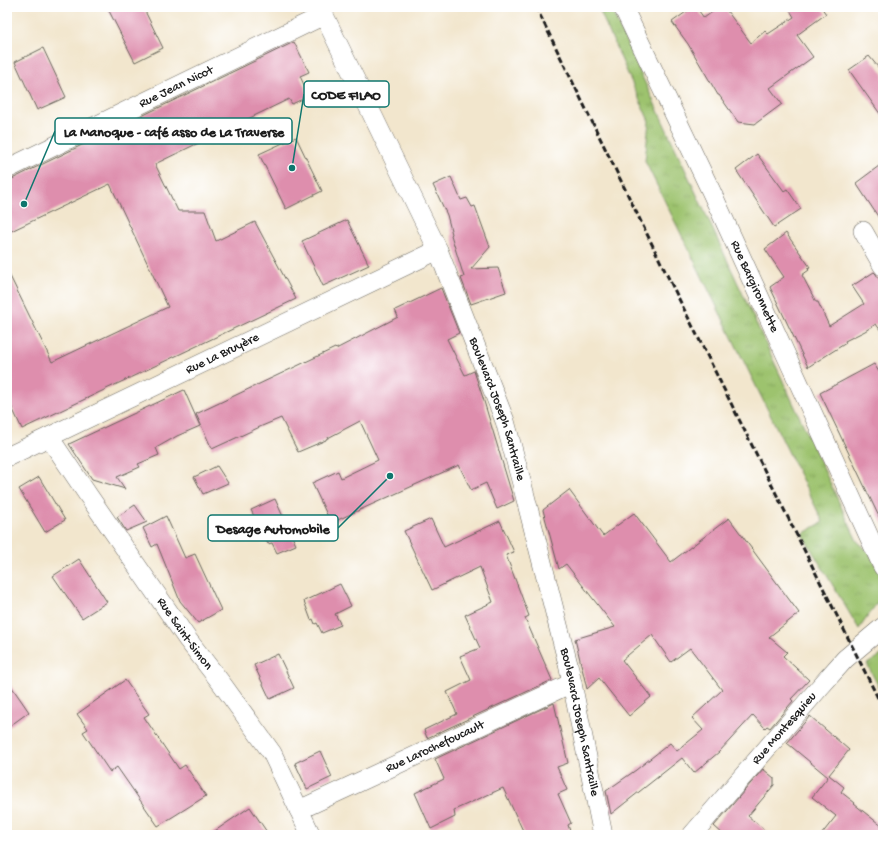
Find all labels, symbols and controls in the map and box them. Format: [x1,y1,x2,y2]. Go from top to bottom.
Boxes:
street label: Rue Jean Nicot [137,62,217,111]
callout: CODE FILAO [304,81,389,107]
text: CODE FILAO [310,88,381,105]
callout: La Manoque - café asso de La Traverse [55,118,292,144]
text: La Manoque - café asso de La Traverse [64,125,285,142]
street label: Rue Bargironnette [727,238,782,335]
street label: Rue La Bruyère [183,329,262,378]
street label: Boulevard Joseph Santraille [465,334,528,483]
callout: Desage Automobile [208,515,338,541]
text: Desage Automobile [214,522,331,539]
street label: Rue Saint-Simon [154,595,216,673]
street label: Boulevard Joseph Santraille [556,645,602,798]
street label: Rue Montesquieu [749,689,820,768]
street label: Rue Larochefoucault [383,717,488,776]

